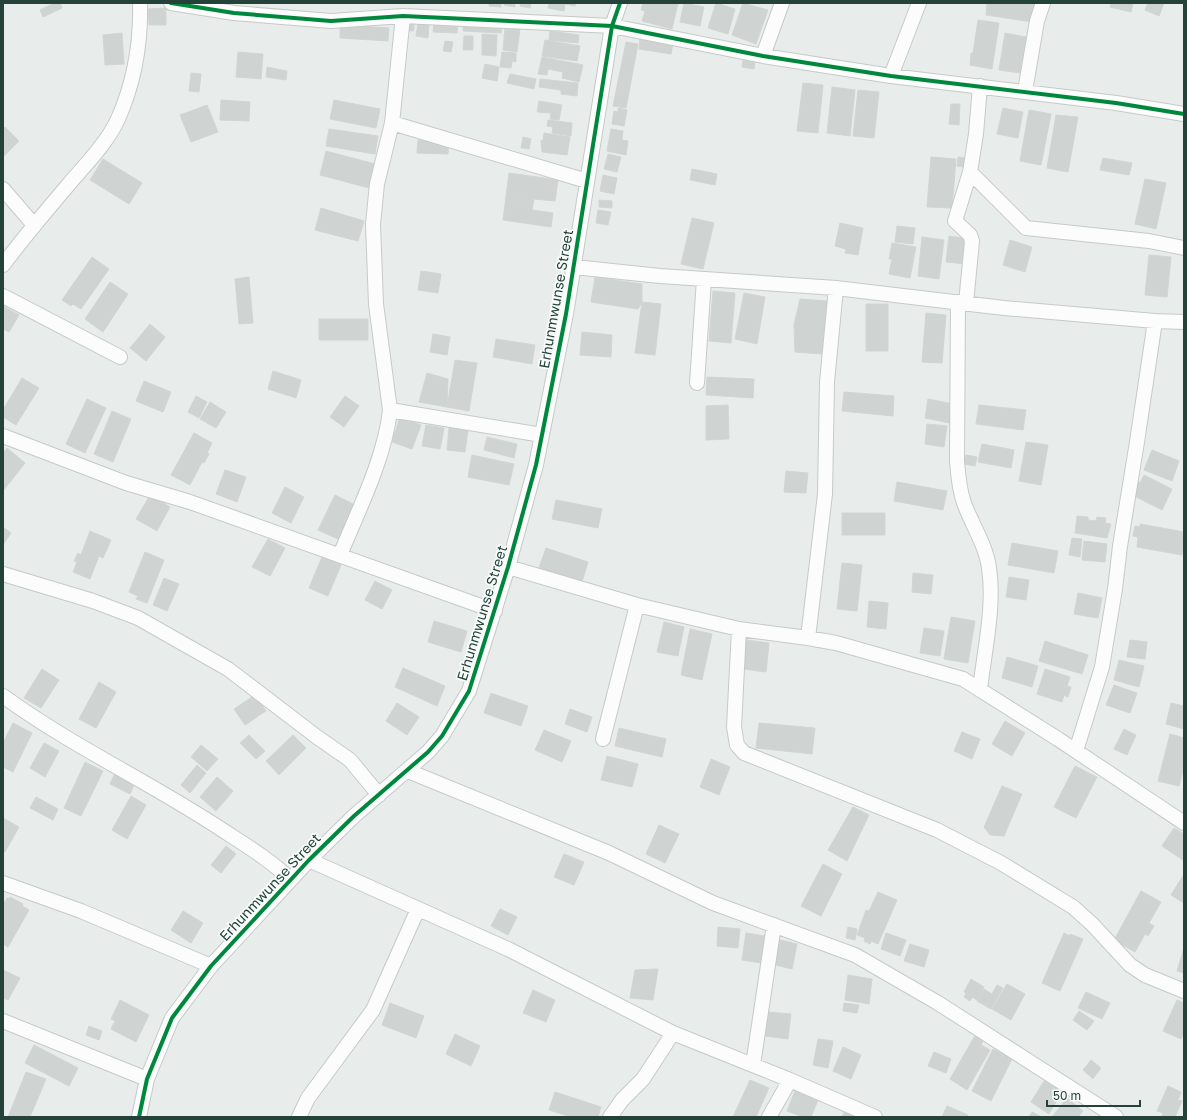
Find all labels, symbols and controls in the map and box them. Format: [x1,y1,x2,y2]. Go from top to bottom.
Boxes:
street label: Erhunmwunse Street [535,228,576,370]
street label: Erhunmwunse Street [453,543,510,683]
street label: Erhunmwunse Street [215,829,324,944]
scale bar [1047,1082,1140,1108]
text: 50 m [1053,1088,1081,1103]

